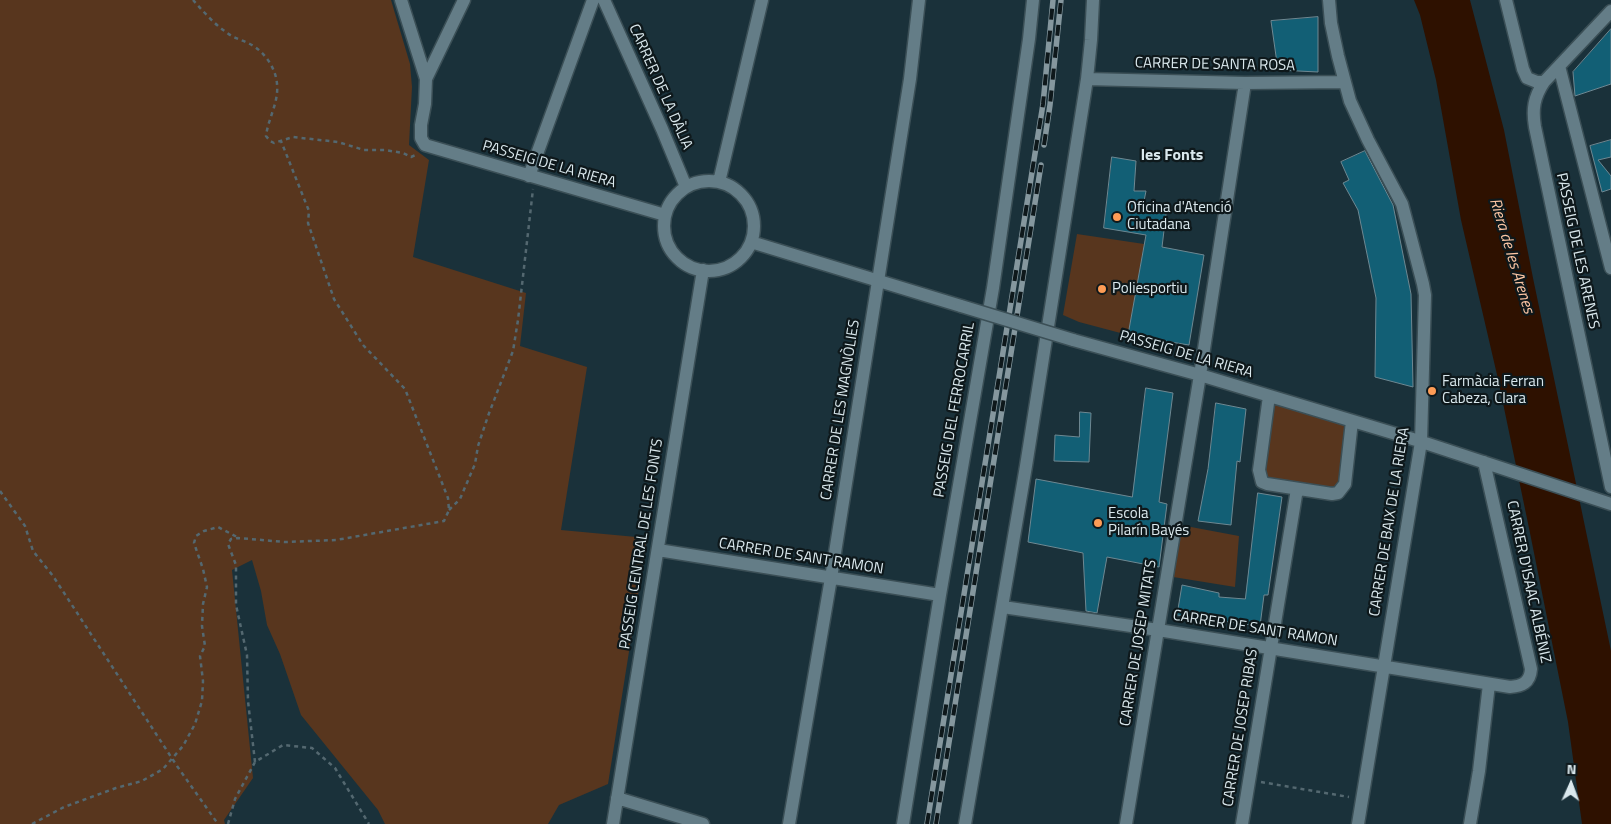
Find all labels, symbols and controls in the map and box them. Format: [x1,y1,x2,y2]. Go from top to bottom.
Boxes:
street label: CARRER DE LA DÀLIA [624,22,696,152]
street label: CARRER DE SANTA ROSA [1135,55,1295,75]
street label: PASSEIG DE LA RIERA [480,137,618,193]
district label: les Fonts [1141,146,1203,166]
street label: PASSEIG DE LES ARENES [1552,171,1602,331]
water label: Riera de les Arenes [1484,196,1538,316]
place label: Oficina d'Atenció Ciutadana [1127,199,1232,234]
marker: Oficina d'Atenció Ciutadana [1111,211,1123,223]
place label: Poliesportiu [1112,280,1188,298]
marker: Poliesportiu [1096,283,1108,295]
street label: CARRER DE LES MAGNÒLIES [818,318,864,502]
street label: PASSEIG DEL FERROCARRIL [931,321,979,499]
street label: PASSEIG DE LA RIERA [1117,327,1255,383]
place label: Farmàcia Ferran Cabeza, Clara [1442,373,1544,408]
marker: Farmàcia Ferran Cabeza, Clara [1426,385,1438,397]
street label: CARRER DE BAIX DE LA RIERA [1366,426,1414,618]
street label: PASSEIG CENTRAL DE LES FONTS [616,437,668,651]
street label: CARRER D'ISAAC ALBÉNIZ [1502,499,1554,665]
place label: Escola Pilarín Bayés [1108,505,1189,540]
marker: Escola Pilarín Bayés [1092,517,1104,529]
street label: CARRER DE SANT RAMON [717,535,885,579]
street label: CARRER DE JOSEP MITATS [1117,558,1161,728]
street label: CARRER DE SANT RAMON [1171,607,1339,651]
street label: CARRER DE JOSEP RIBAS [1220,648,1262,808]
text: N [1566,758,1577,779]
north arrow [1546,759,1596,809]

